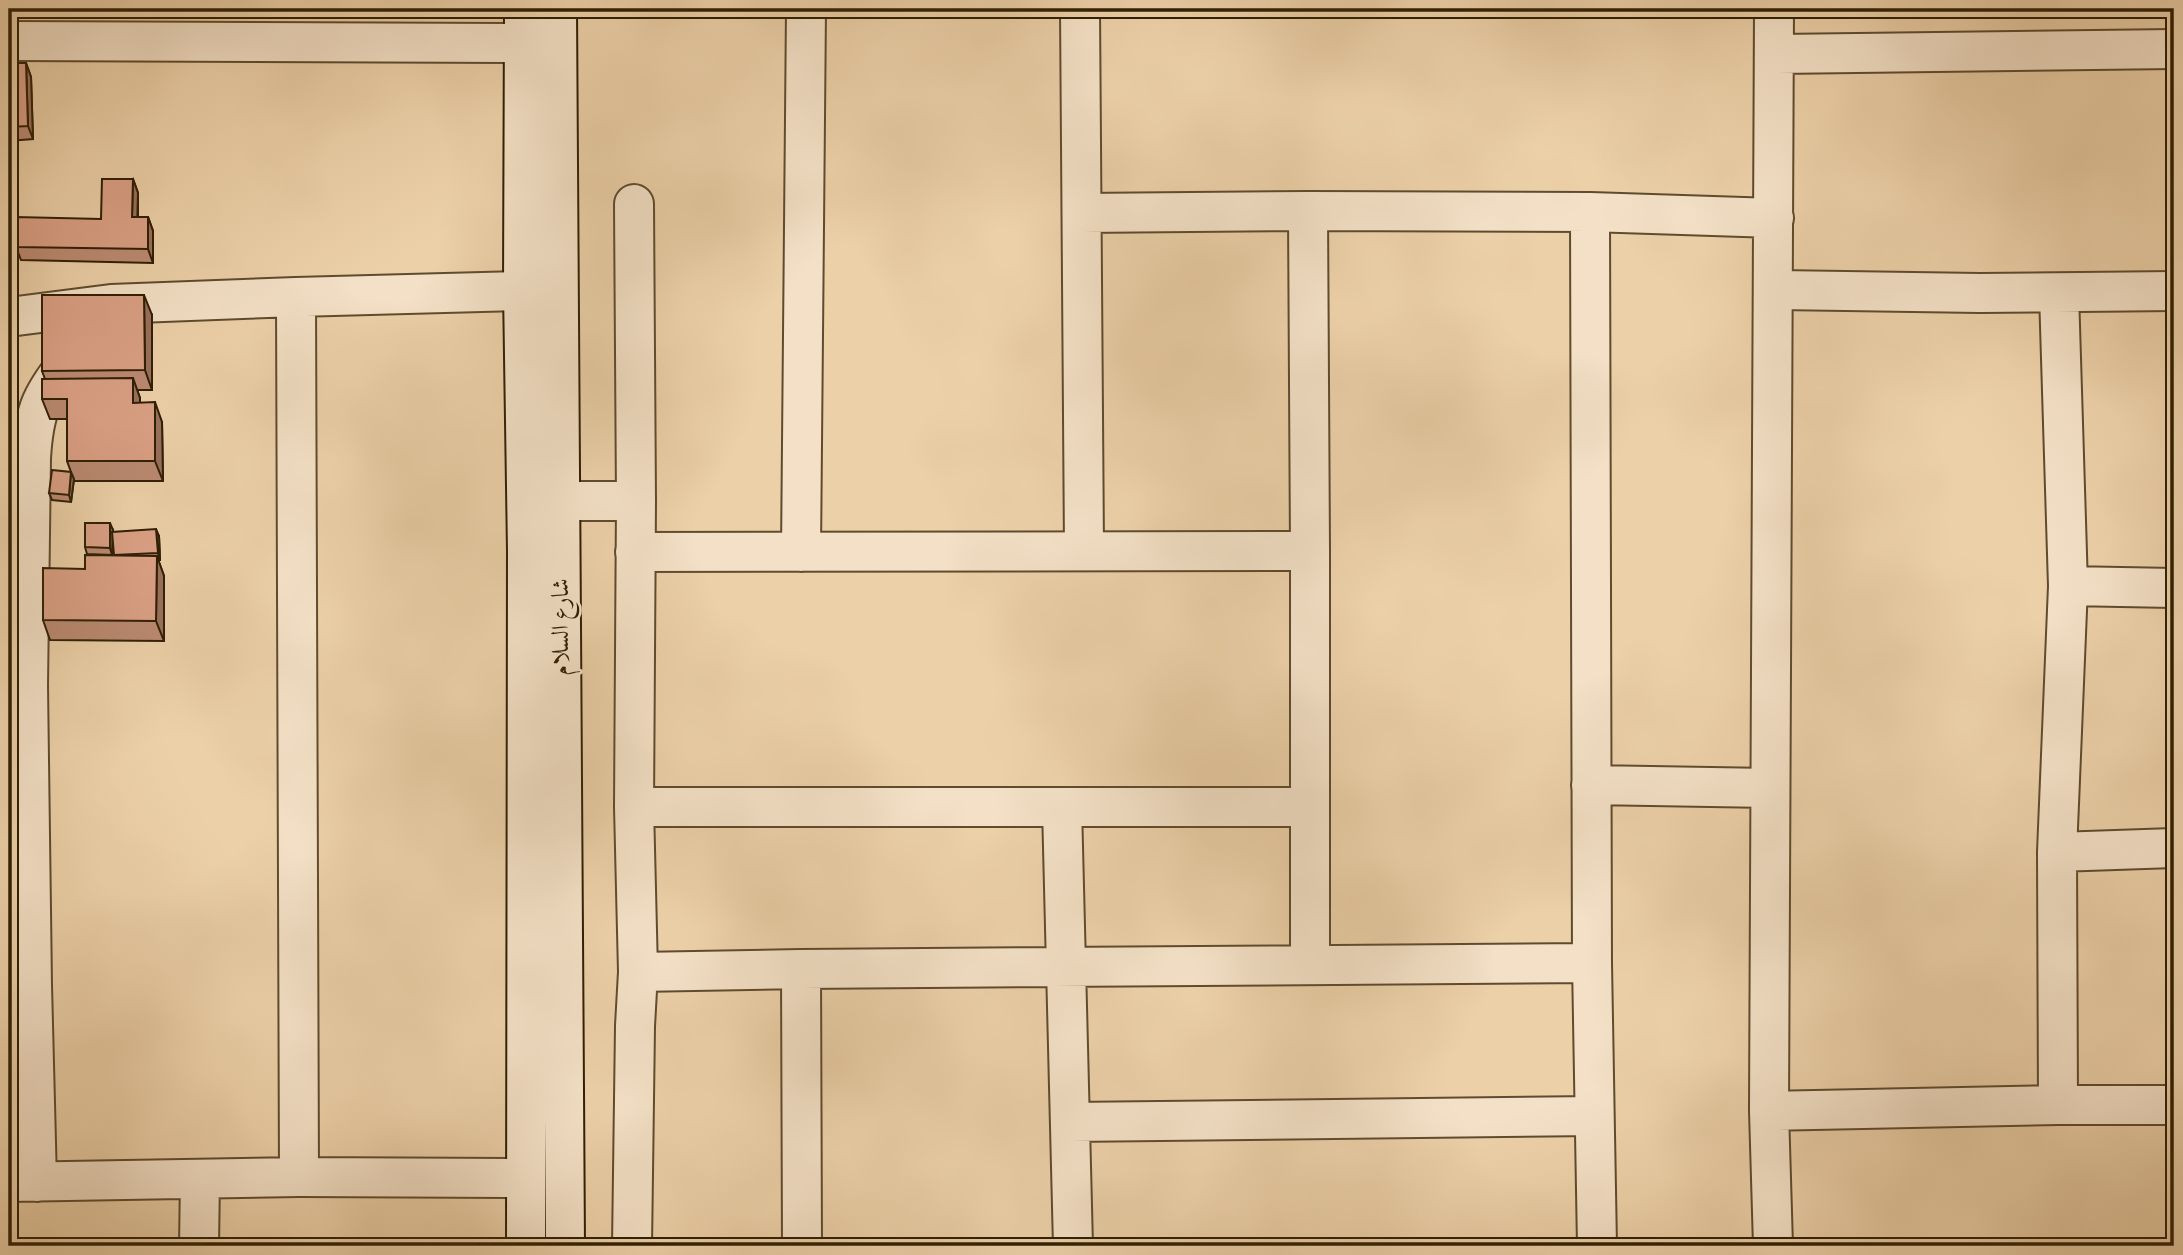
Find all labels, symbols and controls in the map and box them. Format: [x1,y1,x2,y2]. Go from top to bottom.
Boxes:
street label: شارع السلام [545,578,581,676]

